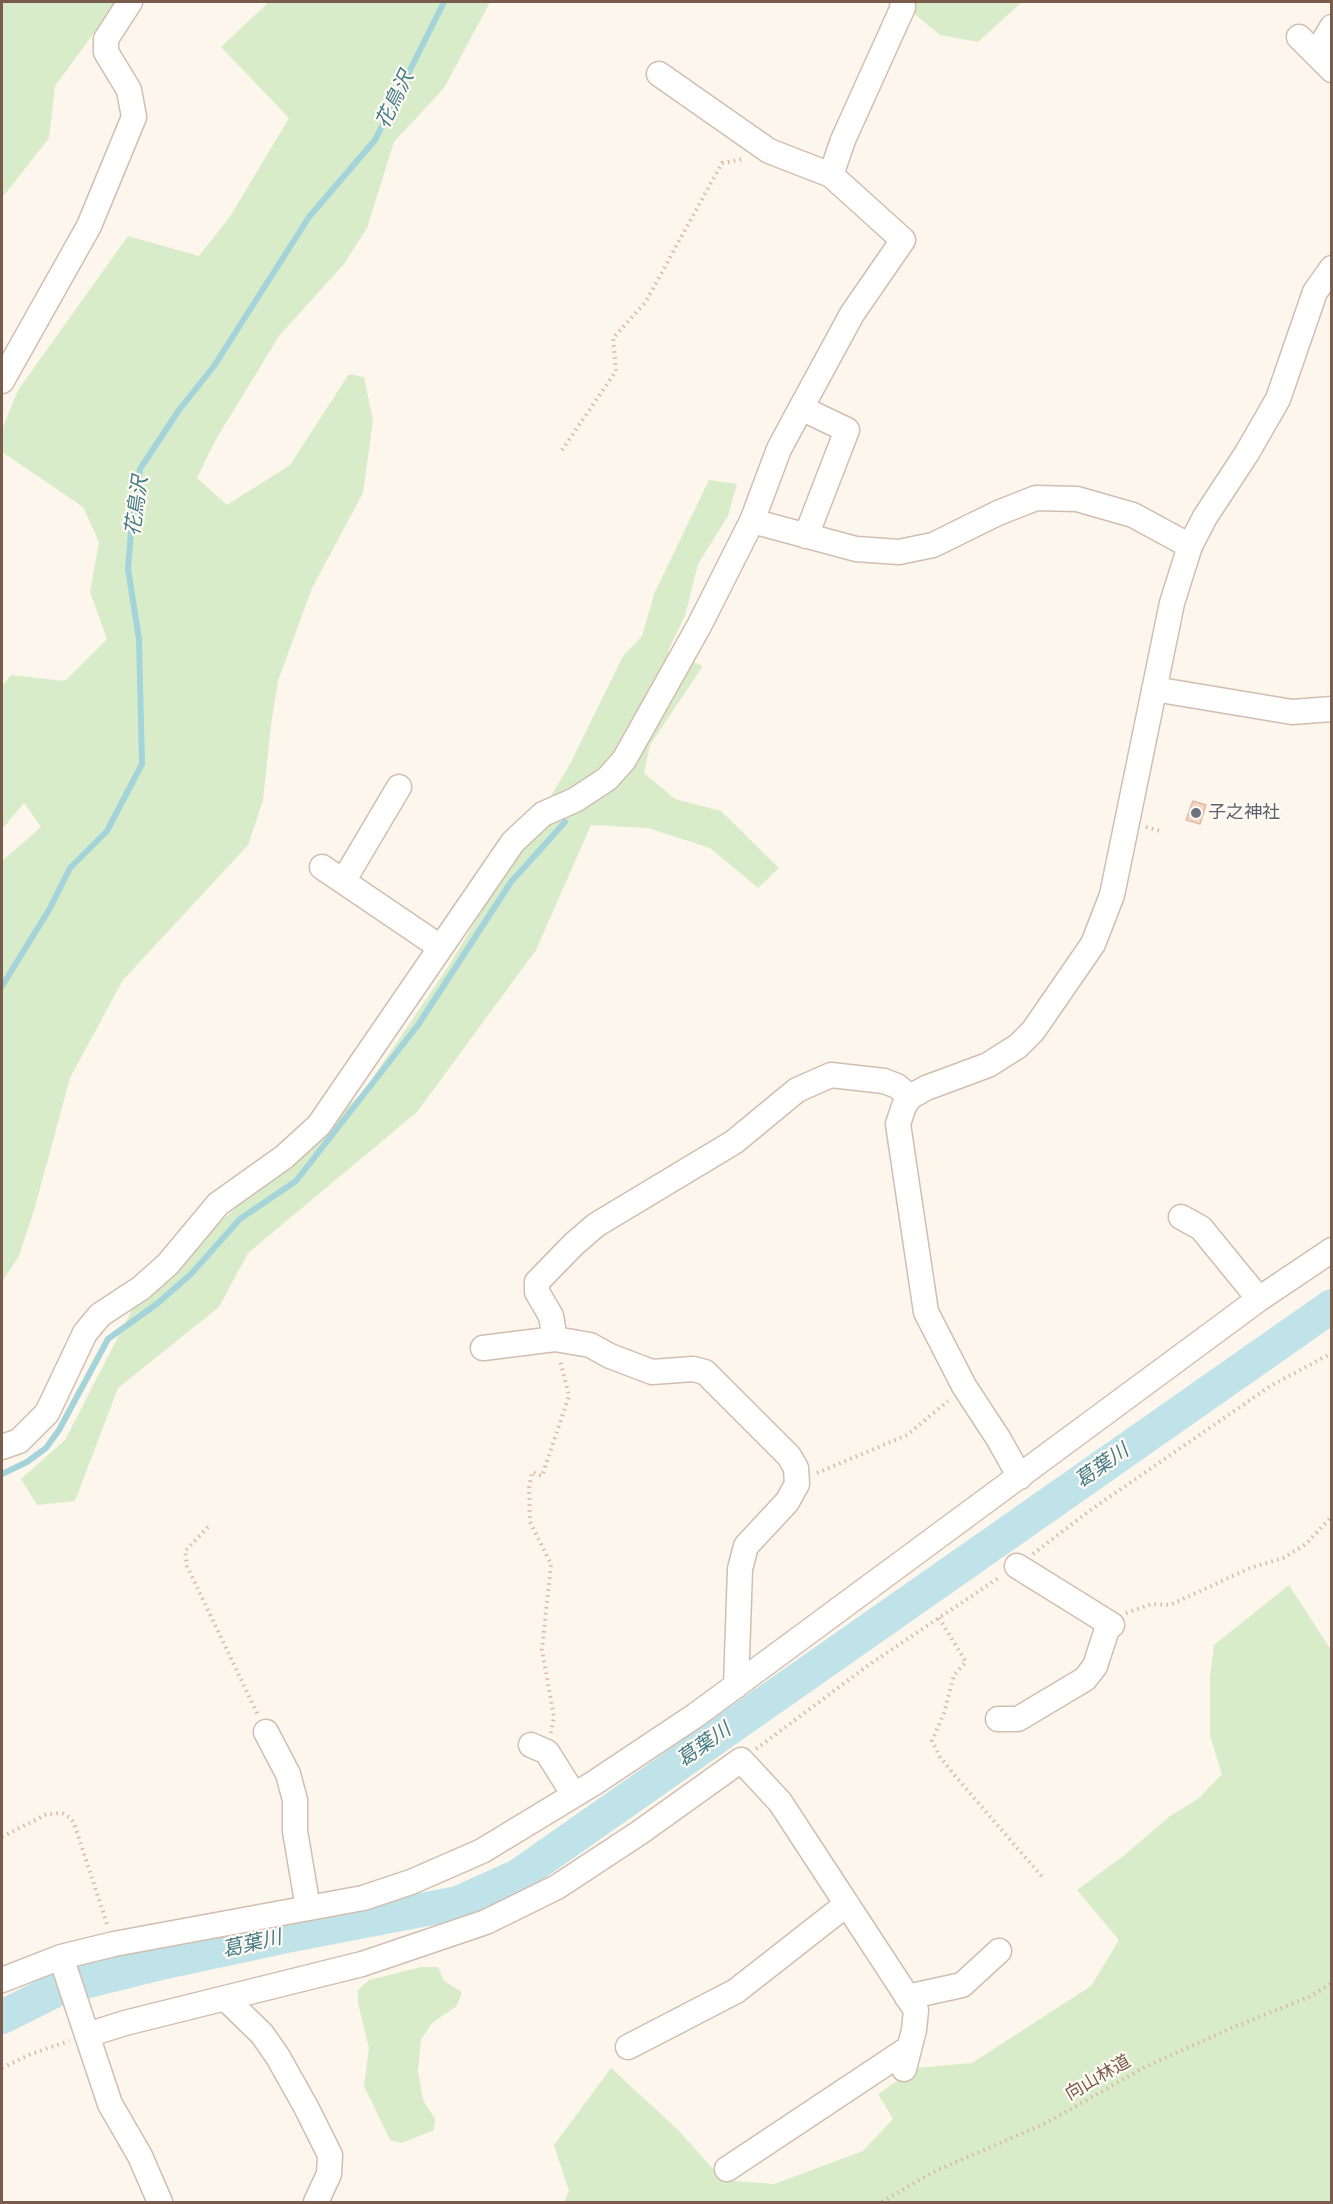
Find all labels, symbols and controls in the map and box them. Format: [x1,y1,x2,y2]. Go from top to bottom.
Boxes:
water label: 花鳥沢 [371,68,419,132]
water label: 花鳥沢 [121,475,153,537]
place label: 子之神社 [1208,802,1280,824]
marker: 子之神社 [1189,806,1203,820]
water label: 葛葉川 [1071,1439,1133,1493]
water label: 葛葉川 [673,1718,735,1772]
water label: 葛葉川 [220,1926,284,1962]
street label: 向山林道 [1061,2051,1135,2105]

